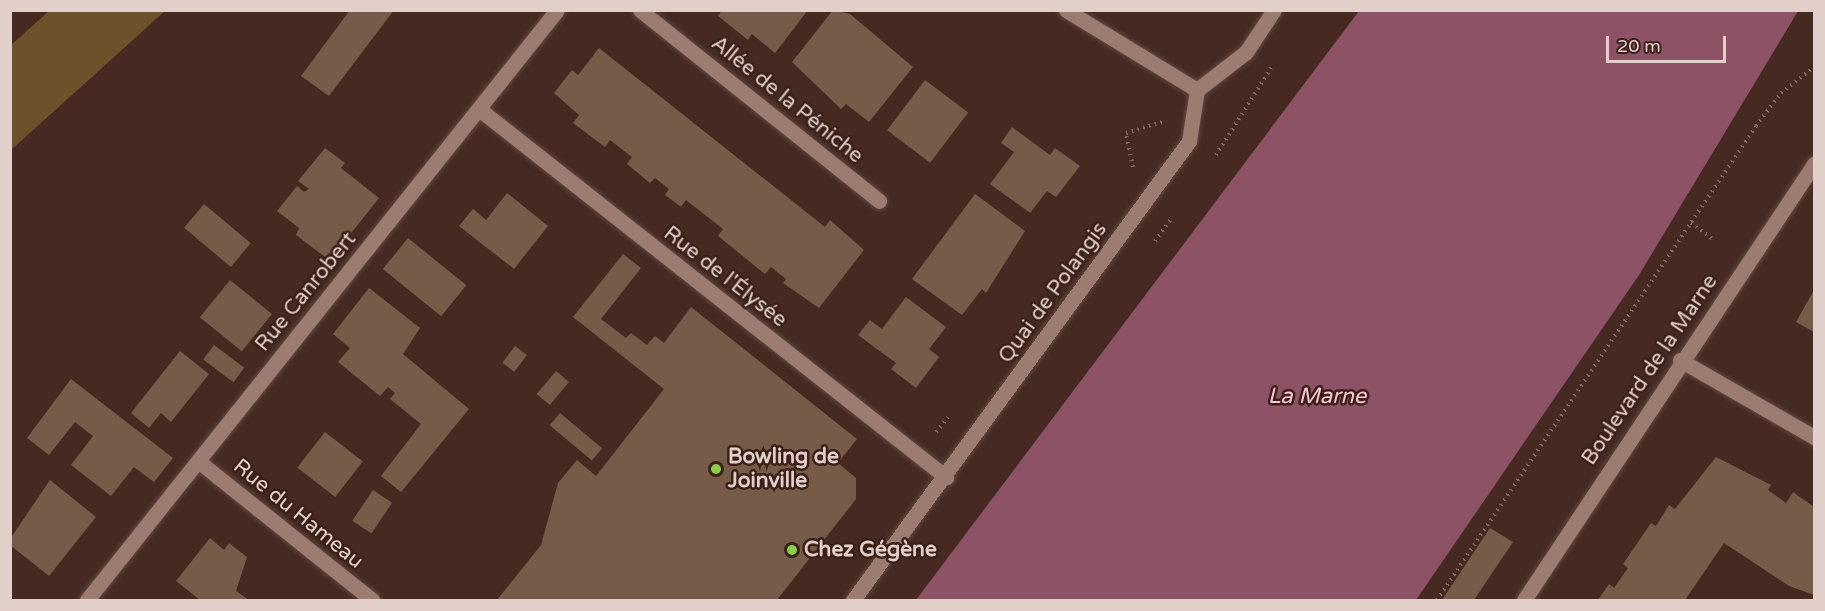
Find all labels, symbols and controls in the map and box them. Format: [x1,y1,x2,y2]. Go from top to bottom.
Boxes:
scale bar [1609,24,1729,62]
street label: Allée de la Péniche [706,31,868,169]
text: 20 m [1617,35,1661,57]
street label: Quai de Polangis [994,218,1112,368]
street label: Rue de l'Élysée [658,221,792,333]
street label: Rue Canrobert [250,227,362,357]
street label: Boulevard de la Marne [1577,270,1723,470]
water label: La Marne [1268,384,1366,410]
place label: Bowling de Joinville [728,444,839,494]
street label: Rue du Hameau [228,454,368,574]
marker: Bowling de Joinville [709,462,723,476]
place label: Chez Gégène [804,537,937,563]
marker: Chez Gégène [785,543,799,557]

